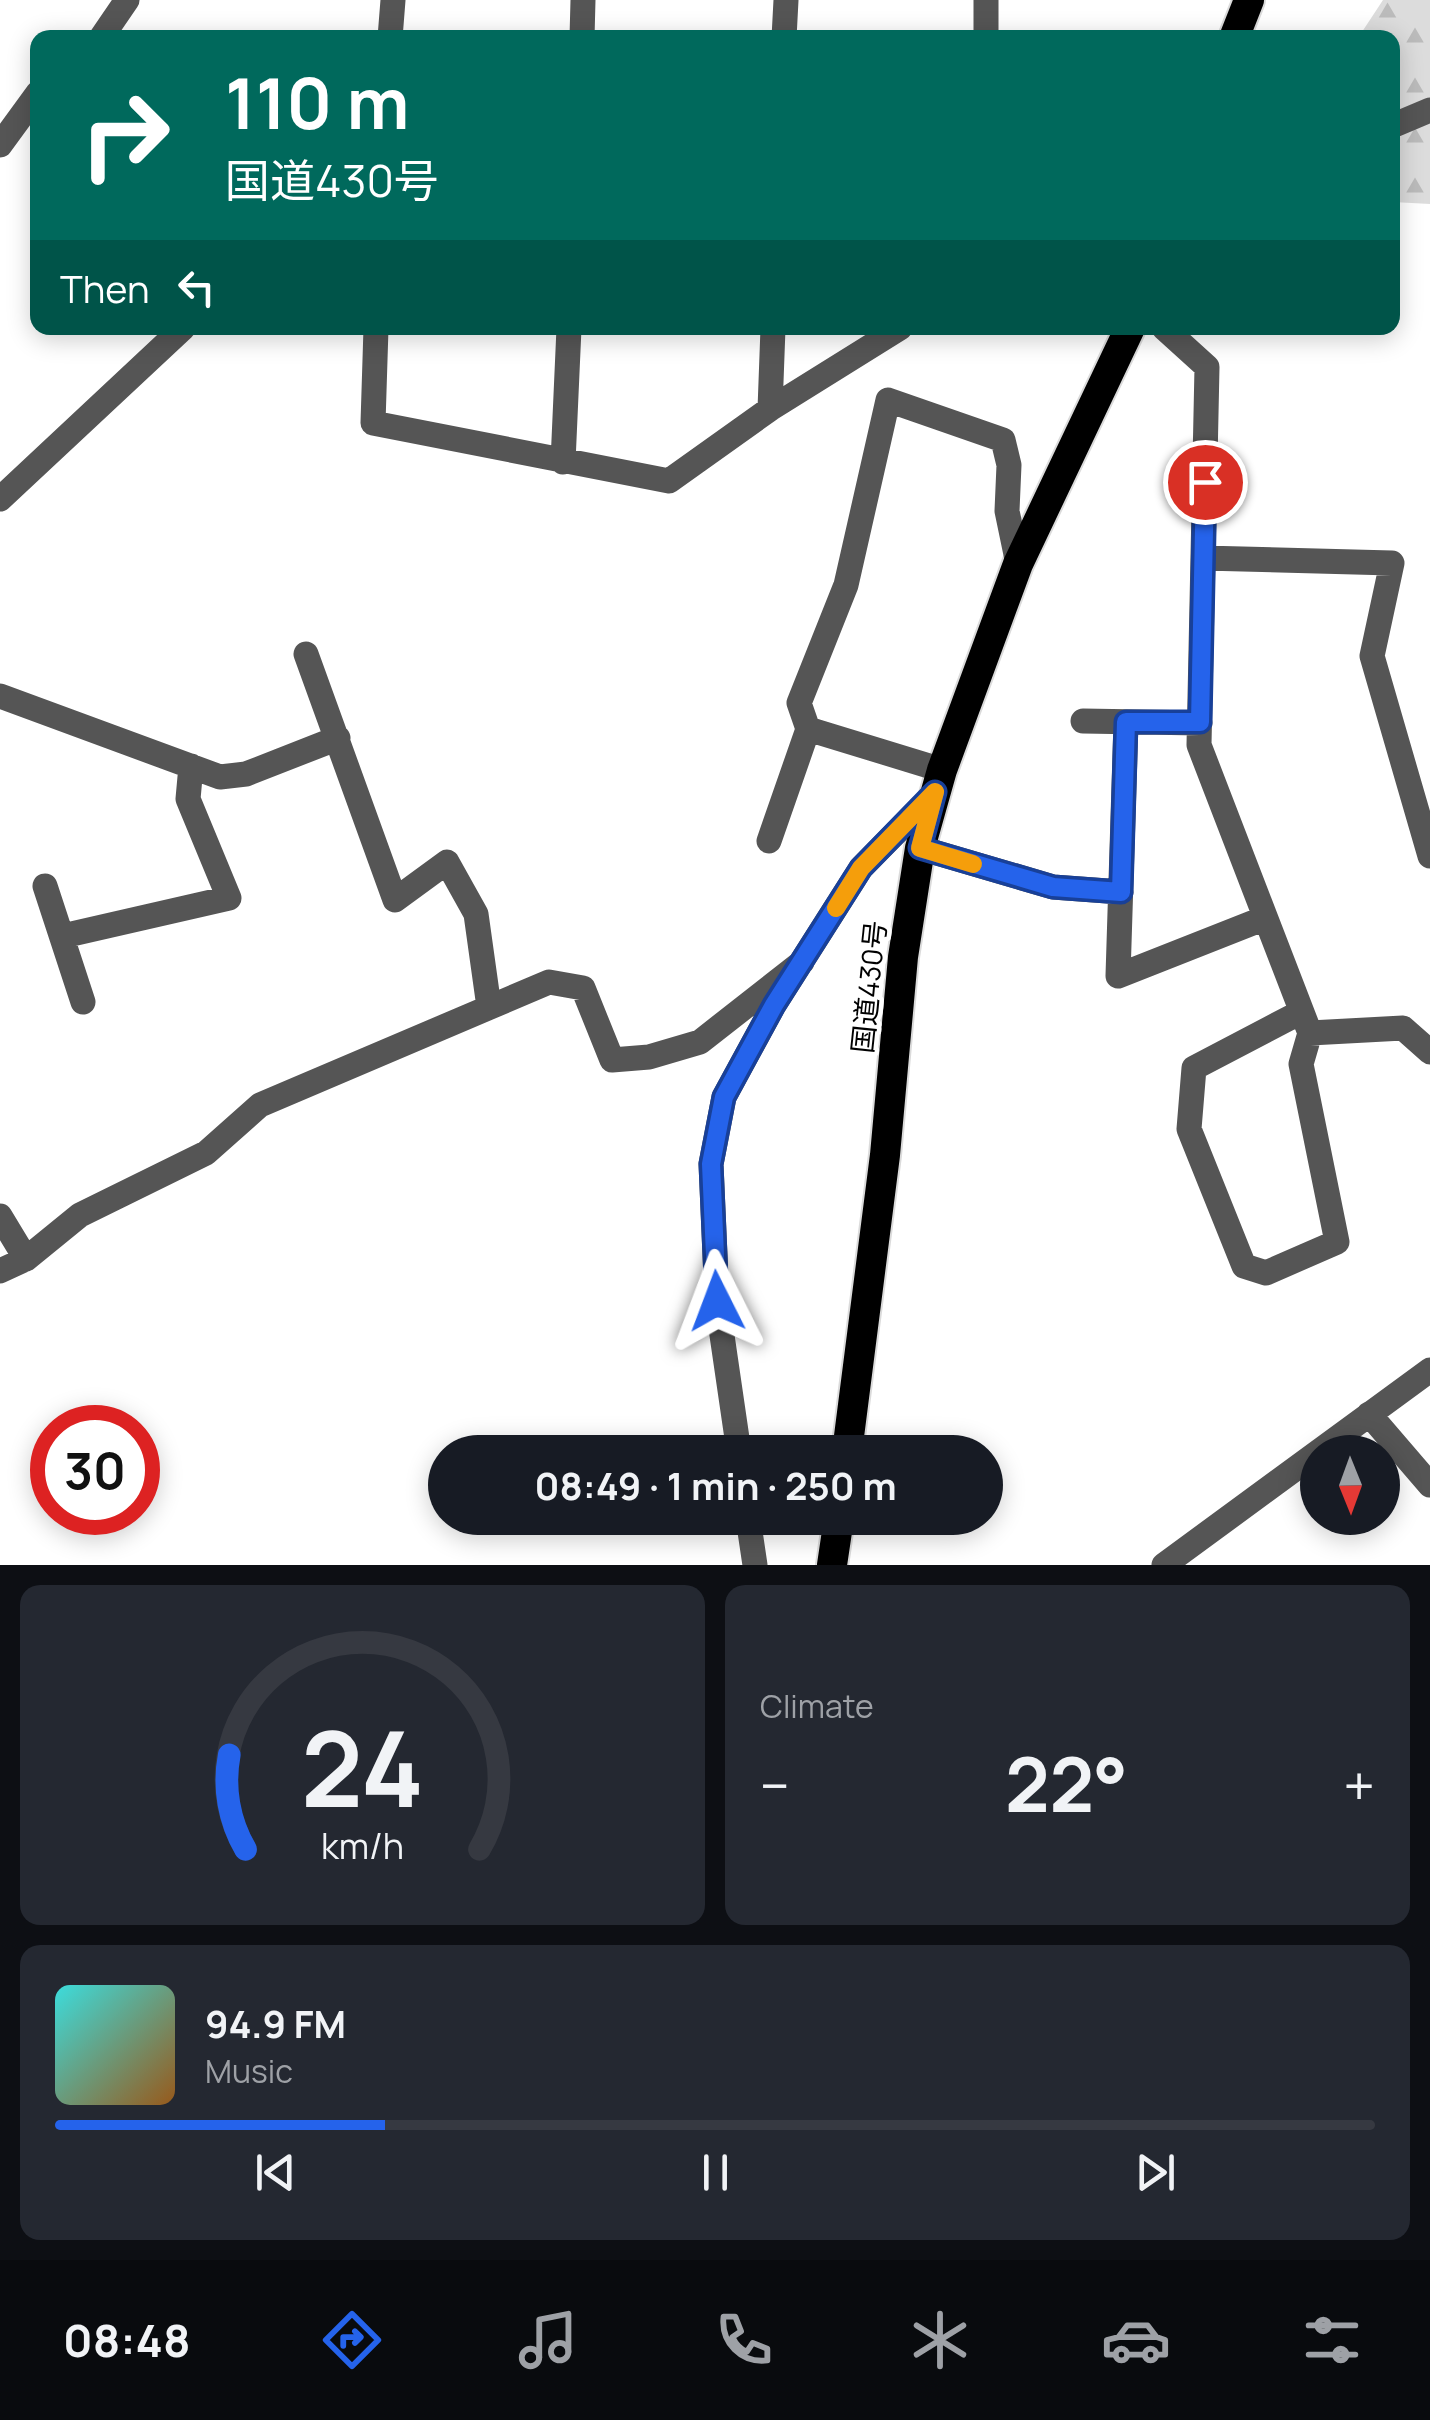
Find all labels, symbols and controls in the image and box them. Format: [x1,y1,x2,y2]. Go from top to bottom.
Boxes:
text: 110 m [225,54,409,150]
icon: right [60,70,190,200]
text: 国道430号 [225,149,439,211]
icon: left [169,260,224,315]
text: Then [60,262,149,314]
pin [1163,440,1248,525]
icon: arrive [1178,455,1233,510]
street label: 国道430号 [842,919,894,1055]
position arrow [665,1249,769,1353]
speed limit sign: 30 [30,1405,160,1535]
north arrow [1300,1435,1400,1535]
map controls [1300,1435,1400,1535]
text: 08:49 · 1 min · 250 m [534,1459,897,1511]
text: Climate [760,1684,874,1728]
text: 24 [301,1696,424,1838]
text: 22° [1005,1732,1128,1835]
text: − [760,1747,790,1823]
text: + [1343,1747,1375,1823]
text: km/h [321,1821,404,1870]
text: 94.9 FM [205,1997,346,2049]
text: Music [205,2049,293,2093]
icon: previous [248,2145,303,2200]
icon: pause [688,2145,743,2200]
icon: next [1128,2145,1183,2200]
icon: directions [317,2305,387,2375]
icon: music [513,2305,583,2375]
icon: phone [709,2305,779,2375]
icon: climate [905,2305,975,2375]
icon: car [1101,2305,1171,2375]
icon: filters [1297,2305,1367,2375]
text: 08:48 [63,2309,191,2371]

